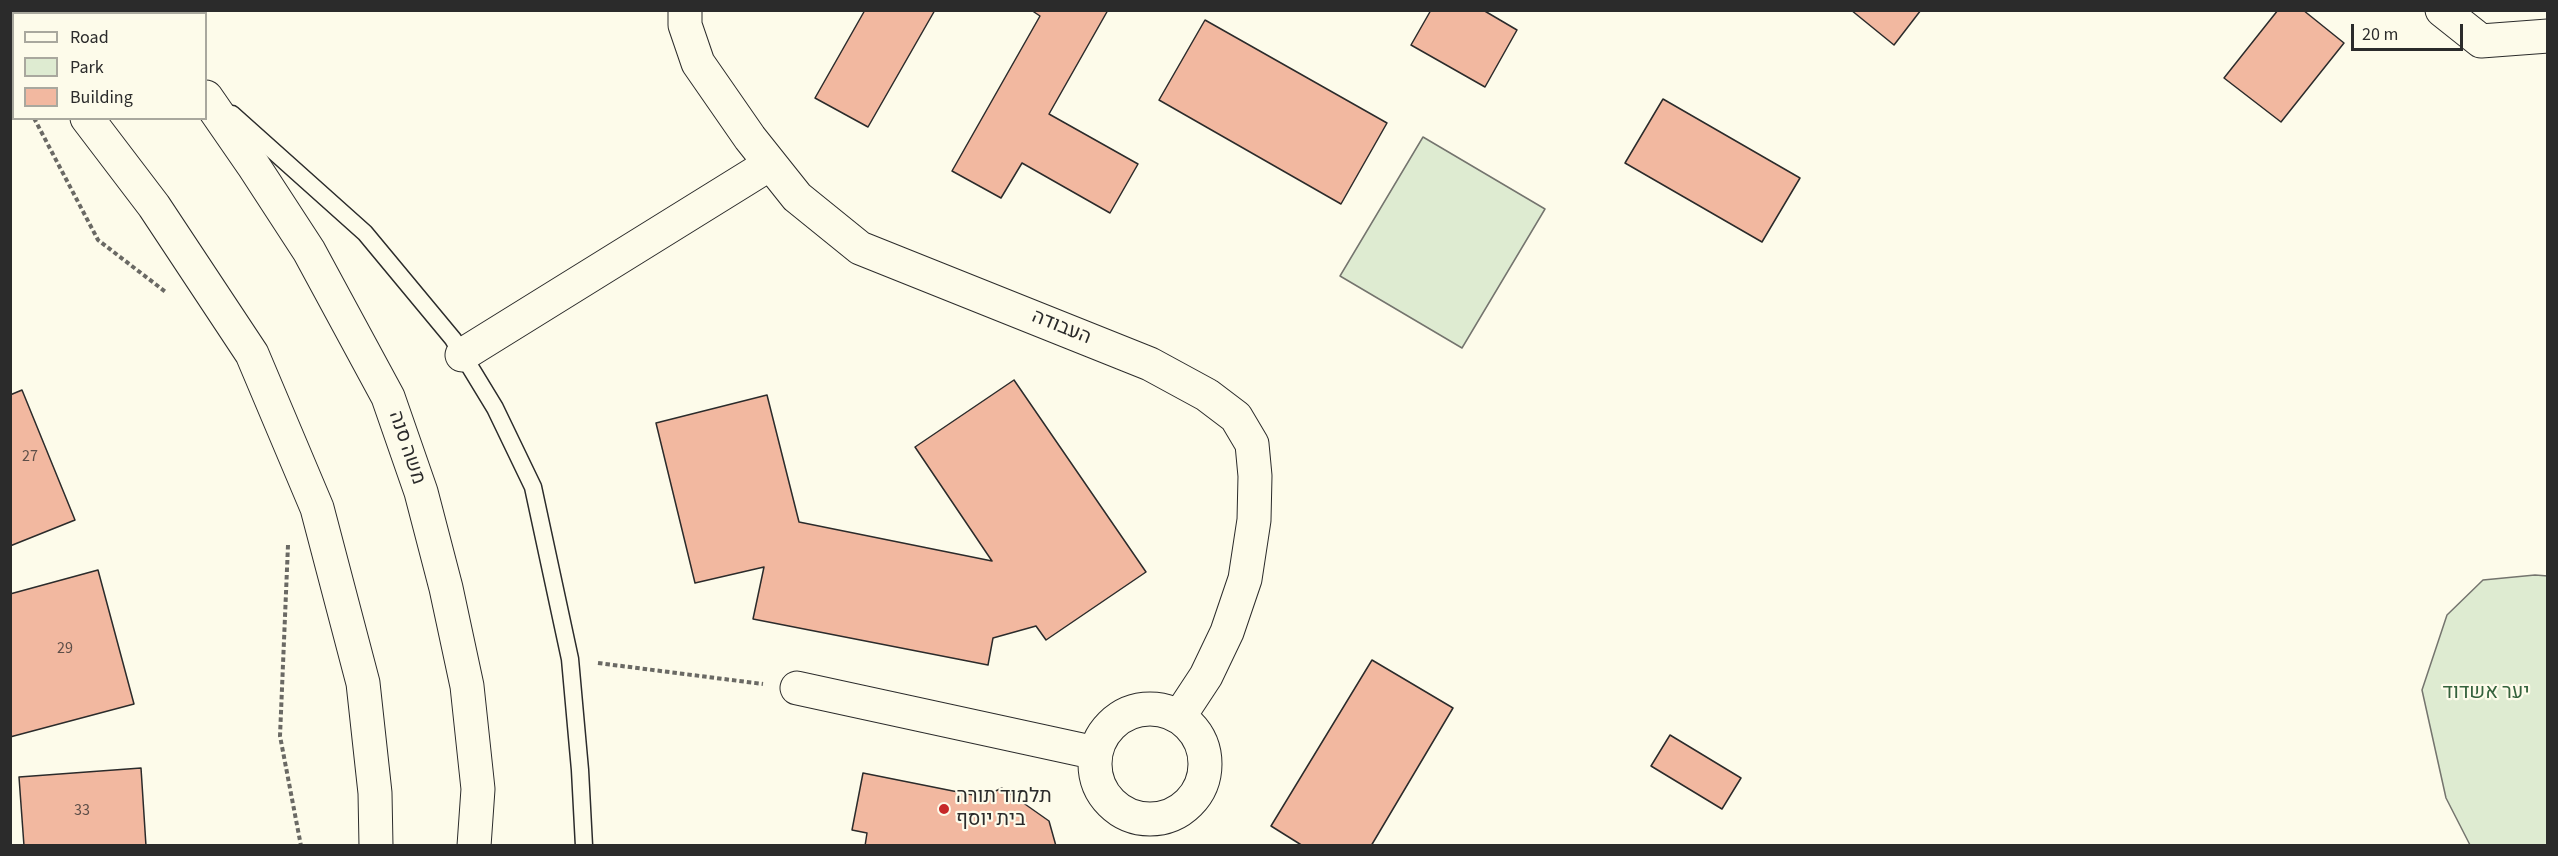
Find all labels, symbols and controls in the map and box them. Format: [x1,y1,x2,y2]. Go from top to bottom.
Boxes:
legend [12,12,207,120]
scale bar [2354,12,2466,50]
text: 20 m [2362,22,2398,47]
text: Road [70,25,109,50]
text: Park [70,55,104,80]
text: Building [70,85,133,110]
street label: העבודה [1028,305,1094,351]
street label: משה סנה [382,408,430,488]
house number: 27 [22,447,38,467]
house number: 29 [57,639,73,659]
park label: יער אשדוד [2443,682,2529,706]
place label: תלמוד תורה בית יוסף [956,786,1052,833]
house number: 33 [74,801,90,821]
marker: תלמוד תורה בית יוסף [937,802,951,816]

